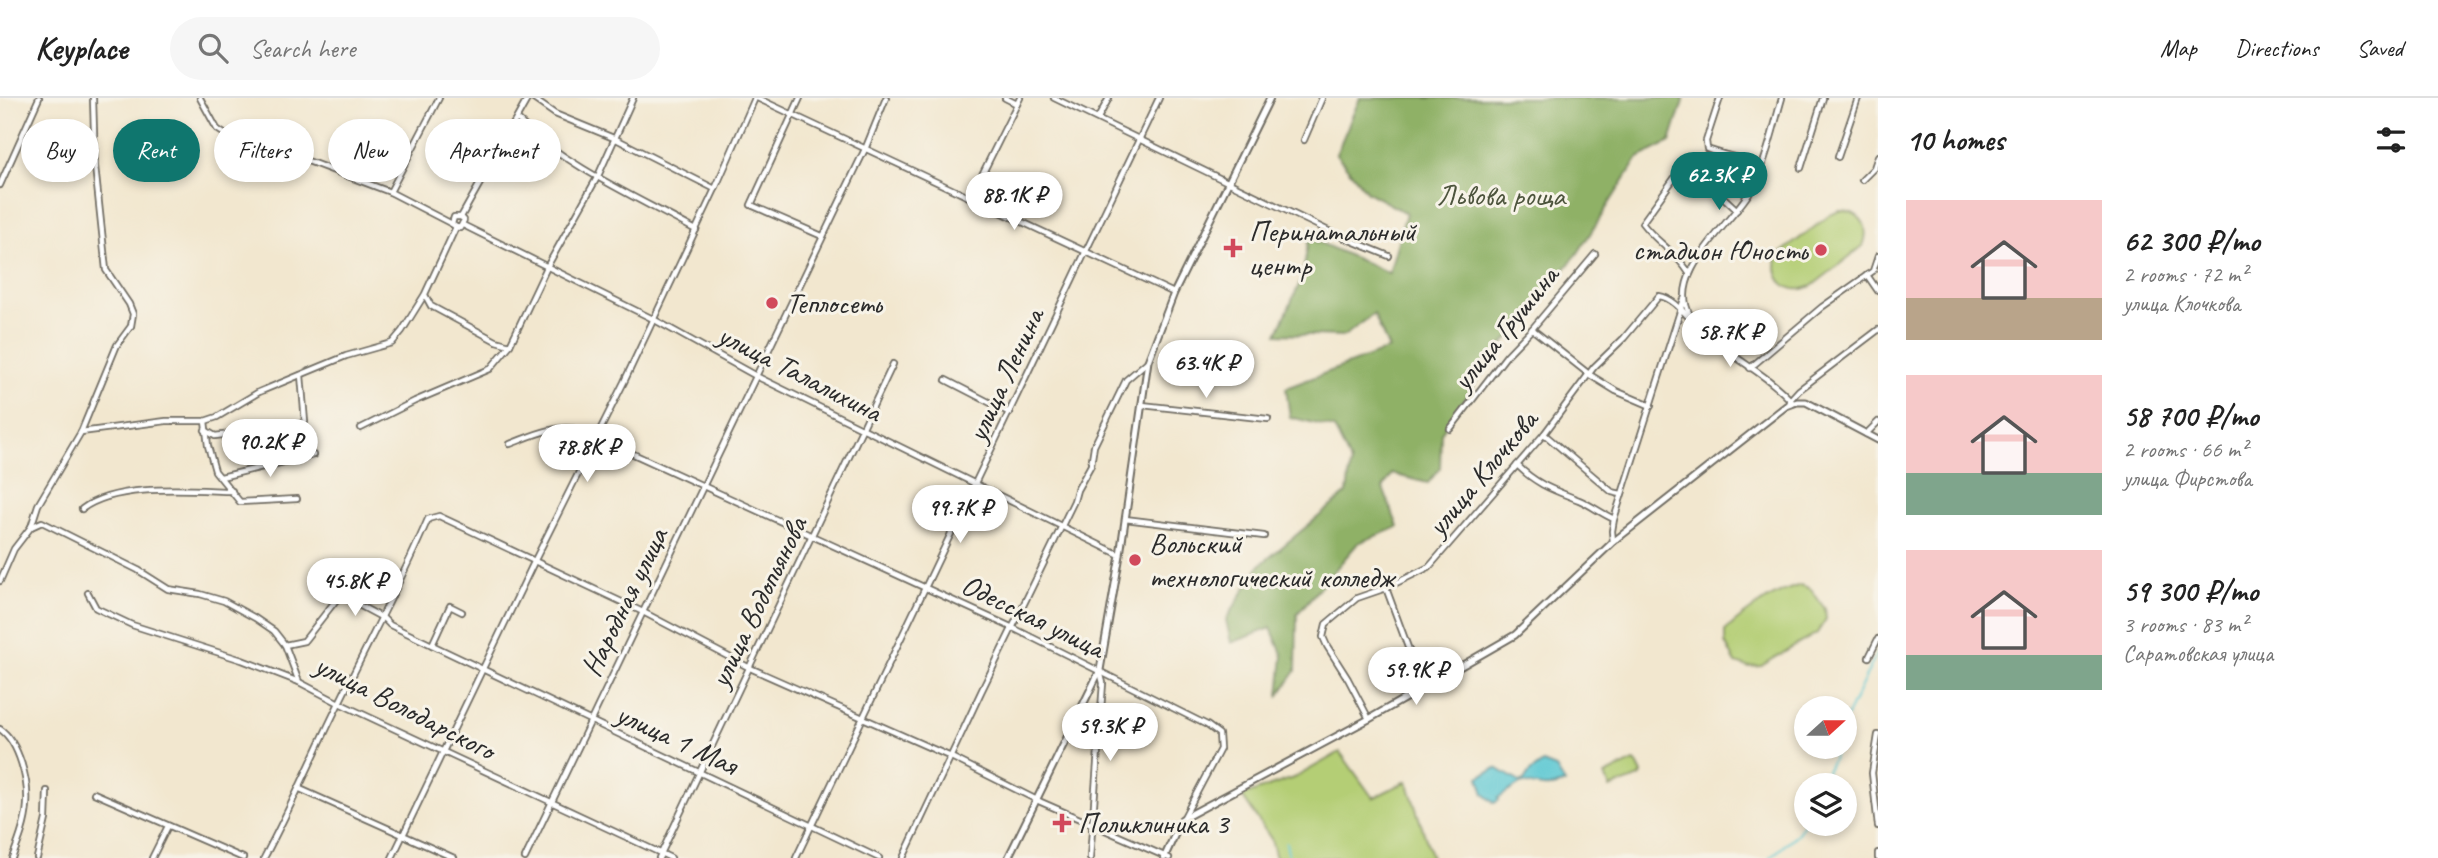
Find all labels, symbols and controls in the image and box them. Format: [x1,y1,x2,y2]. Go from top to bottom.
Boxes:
search box [170,17,660,80]
text: Keyplace [35,27,128,69]
icon: search [194,29,232,67]
text: Search here [250,32,356,65]
text: Map [2160,33,2197,63]
text: Directions [2235,33,2318,63]
text: Saved [2356,33,2403,63]
chip: Buy [21,119,99,182]
chip: Rent [113,119,200,182]
chip: Filters [214,119,314,182]
chip: New [328,119,411,182]
chip: Apartment [425,119,561,182]
text: 10 homes [1906,121,2004,159]
icon: filters [2372,121,2410,159]
pin: 62.3K ₽ [1654,152,1784,212]
text: 62.3K ₽ [1686,160,1752,189]
pin: 88.1K ₽ [949,172,1079,232]
park label: Львова роща [1437,176,1567,214]
text: 88.1K ₽ [982,180,1046,209]
place label: Перинатальный центр [1249,212,1417,284]
text: 62 300 ₽/mo [2123,222,2260,260]
icon: home [1962,228,2046,312]
place label: стадион Юность [1633,231,1809,269]
marker: Перинатальный центр [1223,238,1243,258]
marker: стадион Юность [1813,242,1829,258]
street label: улица Грушина [1442,256,1569,400]
text: 2 rooms · 72 m² [2123,260,2247,289]
place label: Теплосеть [786,284,883,322]
text: улица Клочкова [2123,289,2240,318]
marker: Теплосеть [764,295,780,311]
street label: улица Ленина [957,300,1053,449]
pin: 58.7K ₽ [1665,310,1795,369]
street label: улица Талалихина [710,315,890,431]
text: 58.7K ₽ [1698,317,1762,346]
pin: 63.4K ₽ [1141,341,1271,400]
text: 63.4K ₽ [1173,348,1239,377]
text: 58 700 ₽/mo [2123,397,2258,435]
street label: улица Клочкова [1417,400,1547,545]
icon: home [1962,403,2046,487]
pin: 90.2K ₽ [205,420,335,479]
pin: 78.8K ₽ [522,424,652,484]
text: 90.2K ₽ [238,427,302,456]
text: 78.8K ₽ [555,432,619,461]
text: 2 rooms · 66 m² [2123,435,2247,464]
text: улица Фирстова [2123,464,2252,493]
pin: 99.7K ₽ [895,486,1025,545]
text: 99.7K ₽ [928,493,992,522]
street label: улица Водопьянова [699,509,817,695]
street label: Народная улица [572,520,677,682]
place label: Вольский технологический колледж [1149,524,1397,596]
marker: Вольский технологический колледж [1127,552,1143,568]
pin: 45.8K ₽ [290,559,420,618]
street label: Одесская улица [955,565,1113,668]
text: 45.8K ₽ [323,566,387,595]
text: 59 300 ₽/mo [2123,572,2258,610]
icon: home [1962,578,2046,662]
text: 3 rooms · 83 m² [2123,610,2247,639]
text: Саратовская улица [2123,639,2273,668]
street label: улица Володарского [307,644,504,770]
pin: 59.9K ₽ [1351,648,1481,707]
text: 59.9K ₽ [1384,655,1448,684]
street label: улица 1 Мая [608,694,746,785]
north arrow [1794,696,1857,760]
map controls [1794,696,1857,836]
pin: 59.3K ₽ [1045,704,1175,763]
text: 59.3K ₽ [1078,711,1142,740]
button: layers [1794,773,1857,836]
place label: Поликлиника 3 [1078,804,1231,842]
marker: Поликлиника 3 [1052,813,1072,833]

